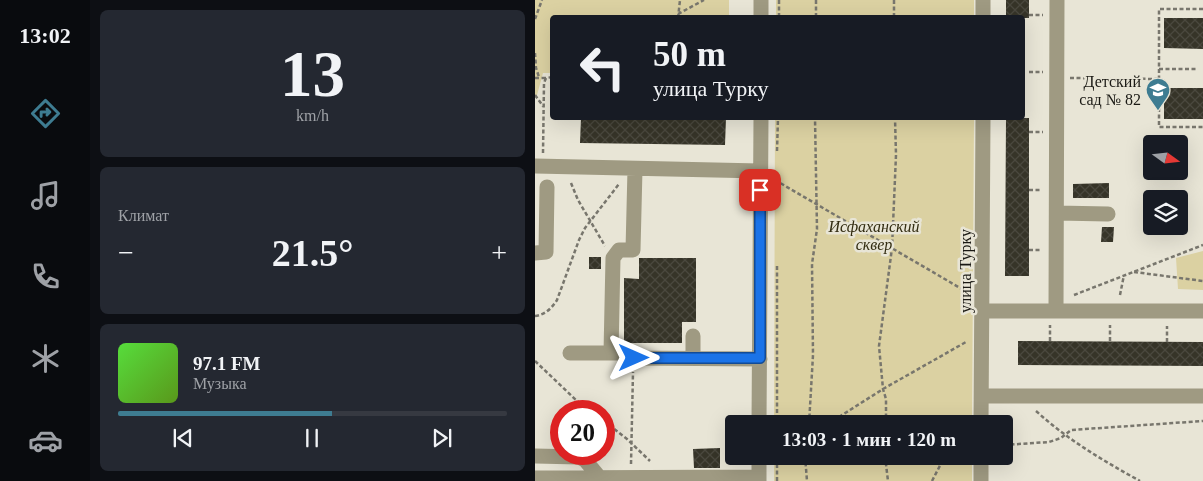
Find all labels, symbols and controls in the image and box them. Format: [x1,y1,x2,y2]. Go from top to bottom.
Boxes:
text: 13:02 [19,23,71,48]
icon: left [570,35,635,100]
text: 50 m [653,35,726,74]
text: 13 [280,38,345,110]
place label: Детский сад № 82 [1079,73,1141,109]
text: улица Турку [653,76,769,101]
school or university icon: Детский сад № 82 [1145,77,1171,111]
icon: directions [28,96,63,131]
text: km/h [296,107,329,124]
north arrow [1143,135,1187,180]
map controls [1143,135,1188,235]
pin [739,169,781,211]
icon: arrive [746,176,774,204]
icon: music [28,178,63,213]
button: layers [1143,190,1188,235]
text: Климат [118,207,169,224]
park label: Исфаханский сквер [827,218,920,254]
street label: улица Турку [957,229,975,313]
text: 21.5° [272,232,353,274]
text: − [118,237,134,268]
text: + [491,237,507,268]
icon: phone [28,259,63,294]
position arrow [607,331,659,383]
icon: climate [28,341,63,376]
text: 97.1 FM [193,353,261,374]
text: Музыка [193,375,247,392]
speed limit sign: 20 [550,400,615,465]
icon: car [28,423,63,458]
icon: previous [169,424,197,452]
icon: pause [298,424,326,452]
icon: next [428,424,456,452]
text: 13:03 · 1 мин · 120 m [782,429,956,450]

